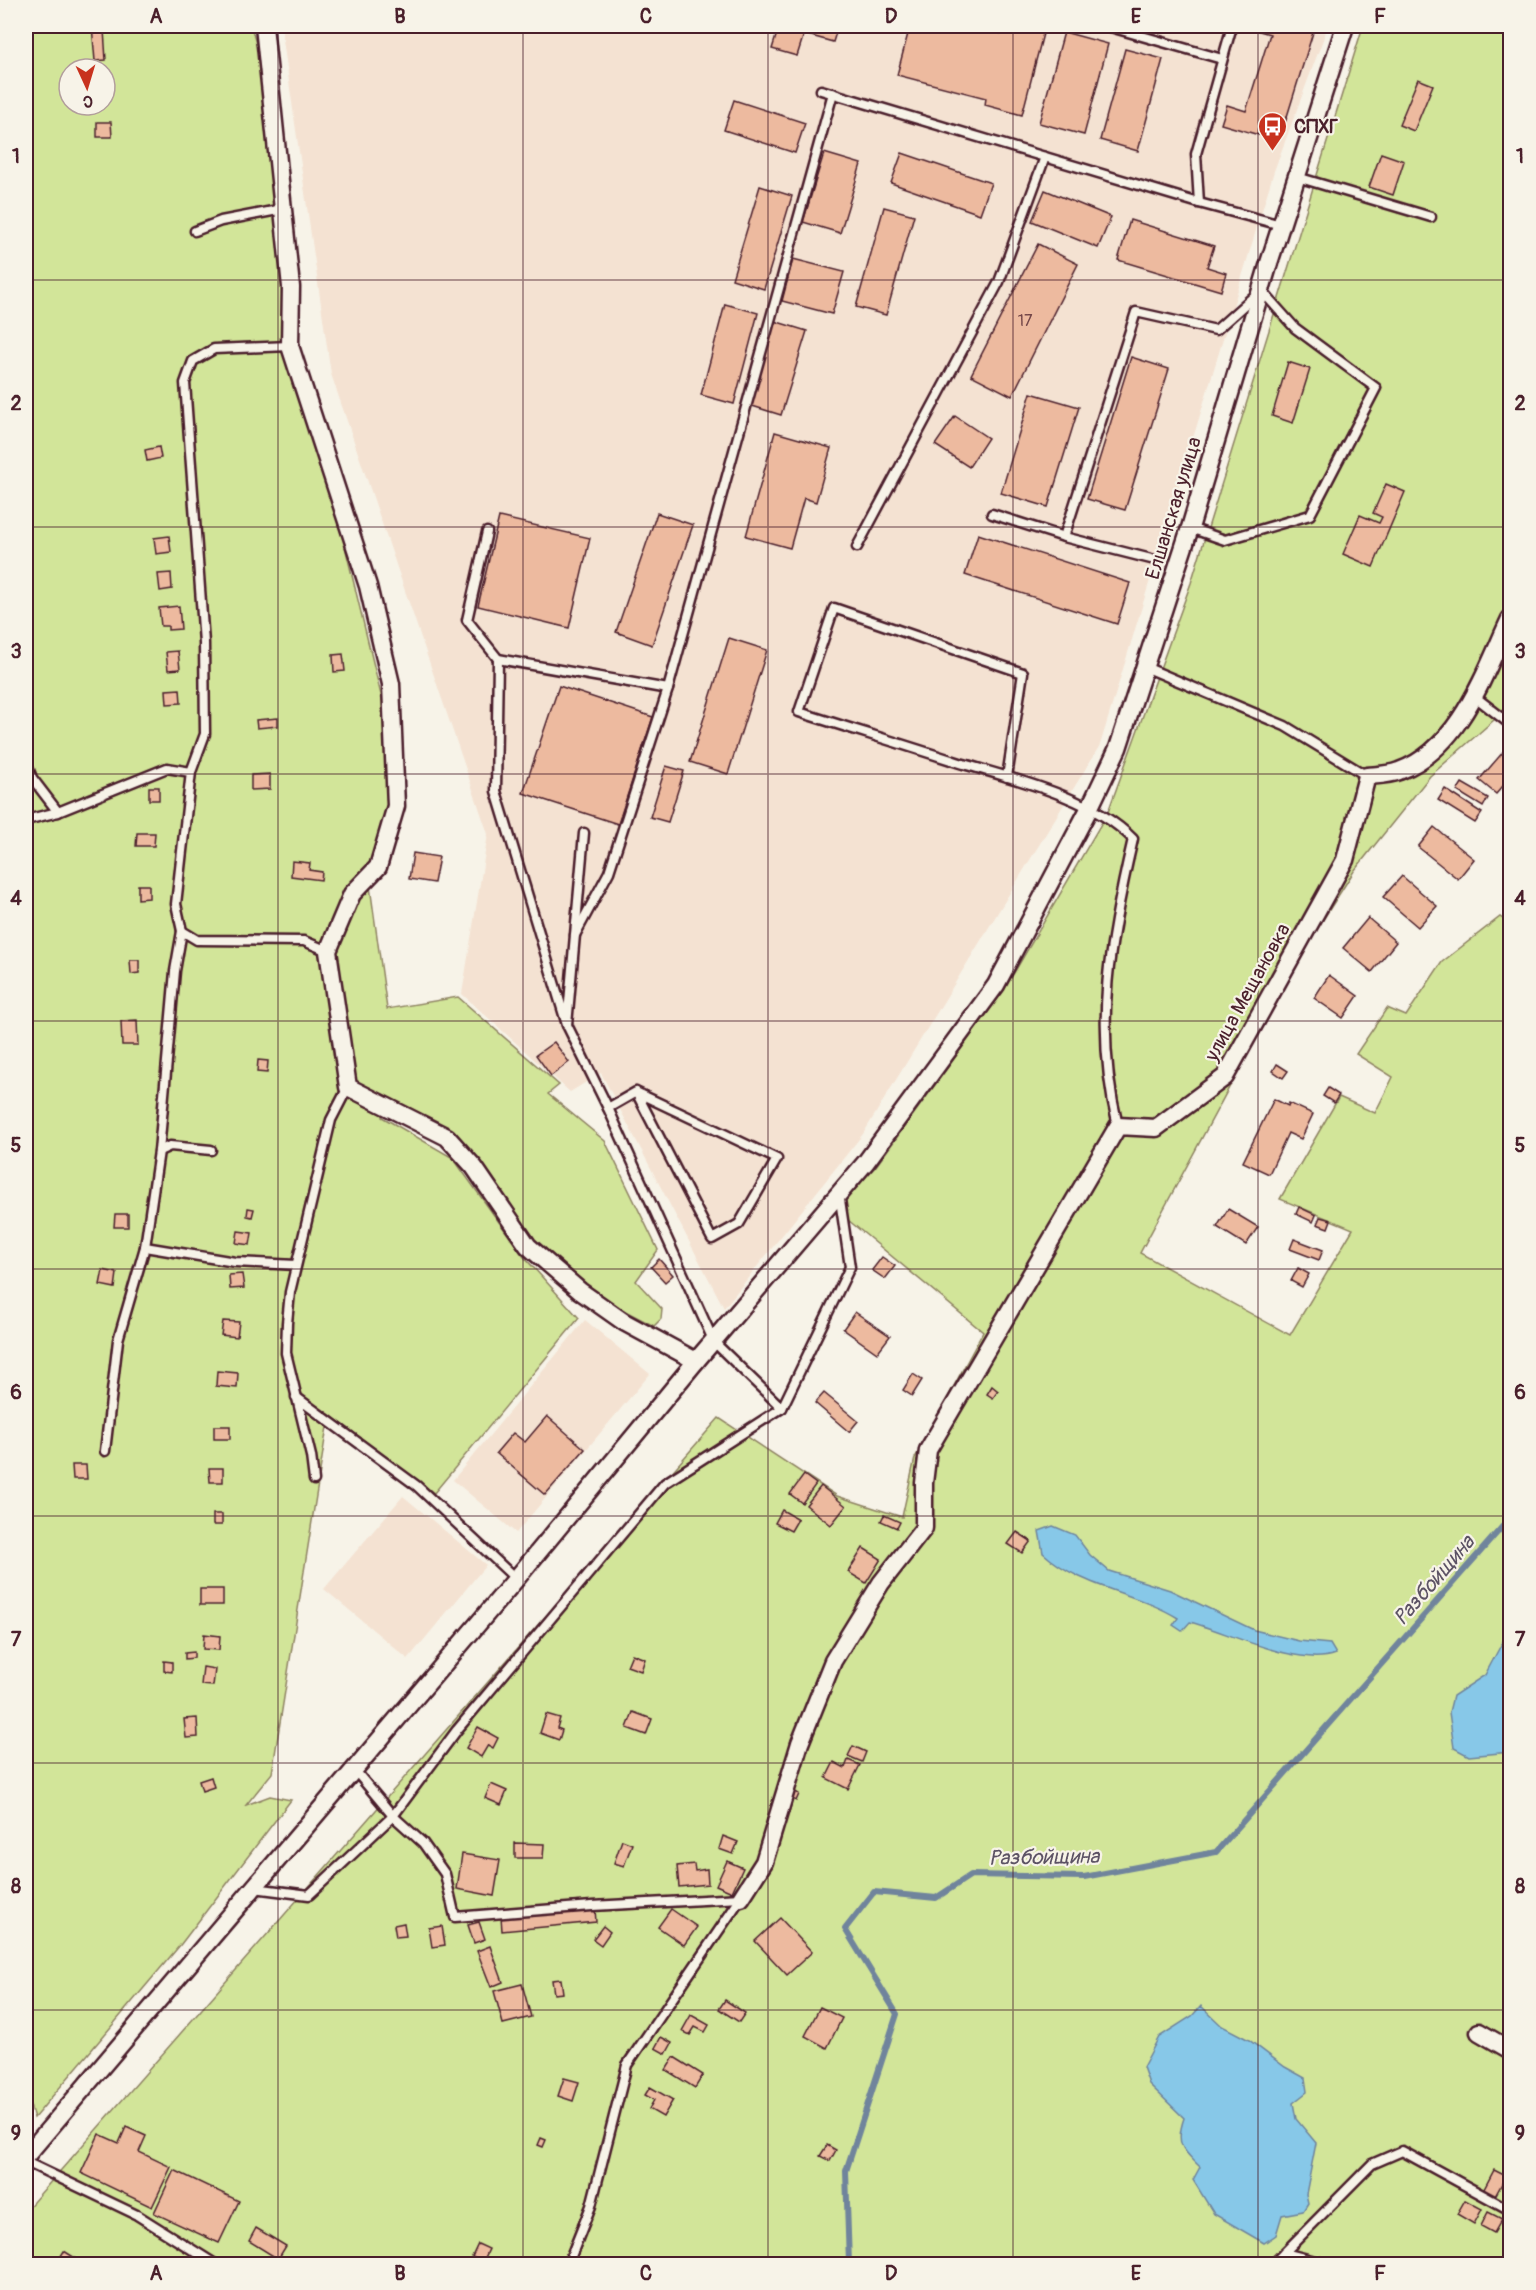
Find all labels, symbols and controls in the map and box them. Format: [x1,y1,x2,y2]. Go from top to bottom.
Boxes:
text: A [150,4,163,29]
text: B [394,4,406,29]
text: C [640,4,652,29]
text: D [885,4,898,29]
text: E [1131,4,1142,29]
text: F [1374,4,1386,29]
north arrow [57,57,117,117]
text: С [82,91,94,111]
bus stop icon: СПХГ [1257,110,1289,152]
place label: СПХГ [1294,114,1339,139]
text: 1 [12,144,20,169]
text: 1 [1516,144,1524,169]
house number: 17 [1018,311,1033,331]
text: 2 [10,391,22,416]
text: 2 [1514,391,1526,416]
street label: Елшанская улица [1140,434,1207,582]
text: 3 [10,639,22,664]
text: 3 [1514,639,1526,664]
text: 4 [10,886,22,911]
text: 4 [1514,886,1526,911]
street label: улица Мещановка [1199,919,1296,1067]
text: 5 [11,1133,22,1158]
text: 5 [1515,1133,1526,1158]
text: 6 [10,1380,22,1405]
text: 6 [1514,1380,1526,1405]
water label: Разбойщина [1388,1529,1482,1631]
text: 7 [11,1627,22,1652]
text: 7 [1515,1627,1526,1652]
water label: Разбойщина [989,1843,1101,1872]
text: 8 [11,1874,21,1899]
text: 8 [1515,1874,1525,1899]
text: 9 [11,2121,21,2146]
text: 9 [1515,2121,1525,2146]
text: A [150,2261,163,2286]
text: B [394,2261,406,2286]
text: C [640,2261,652,2286]
text: D [885,2261,898,2286]
text: E [1131,2261,1142,2286]
text: F [1374,2261,1386,2286]

